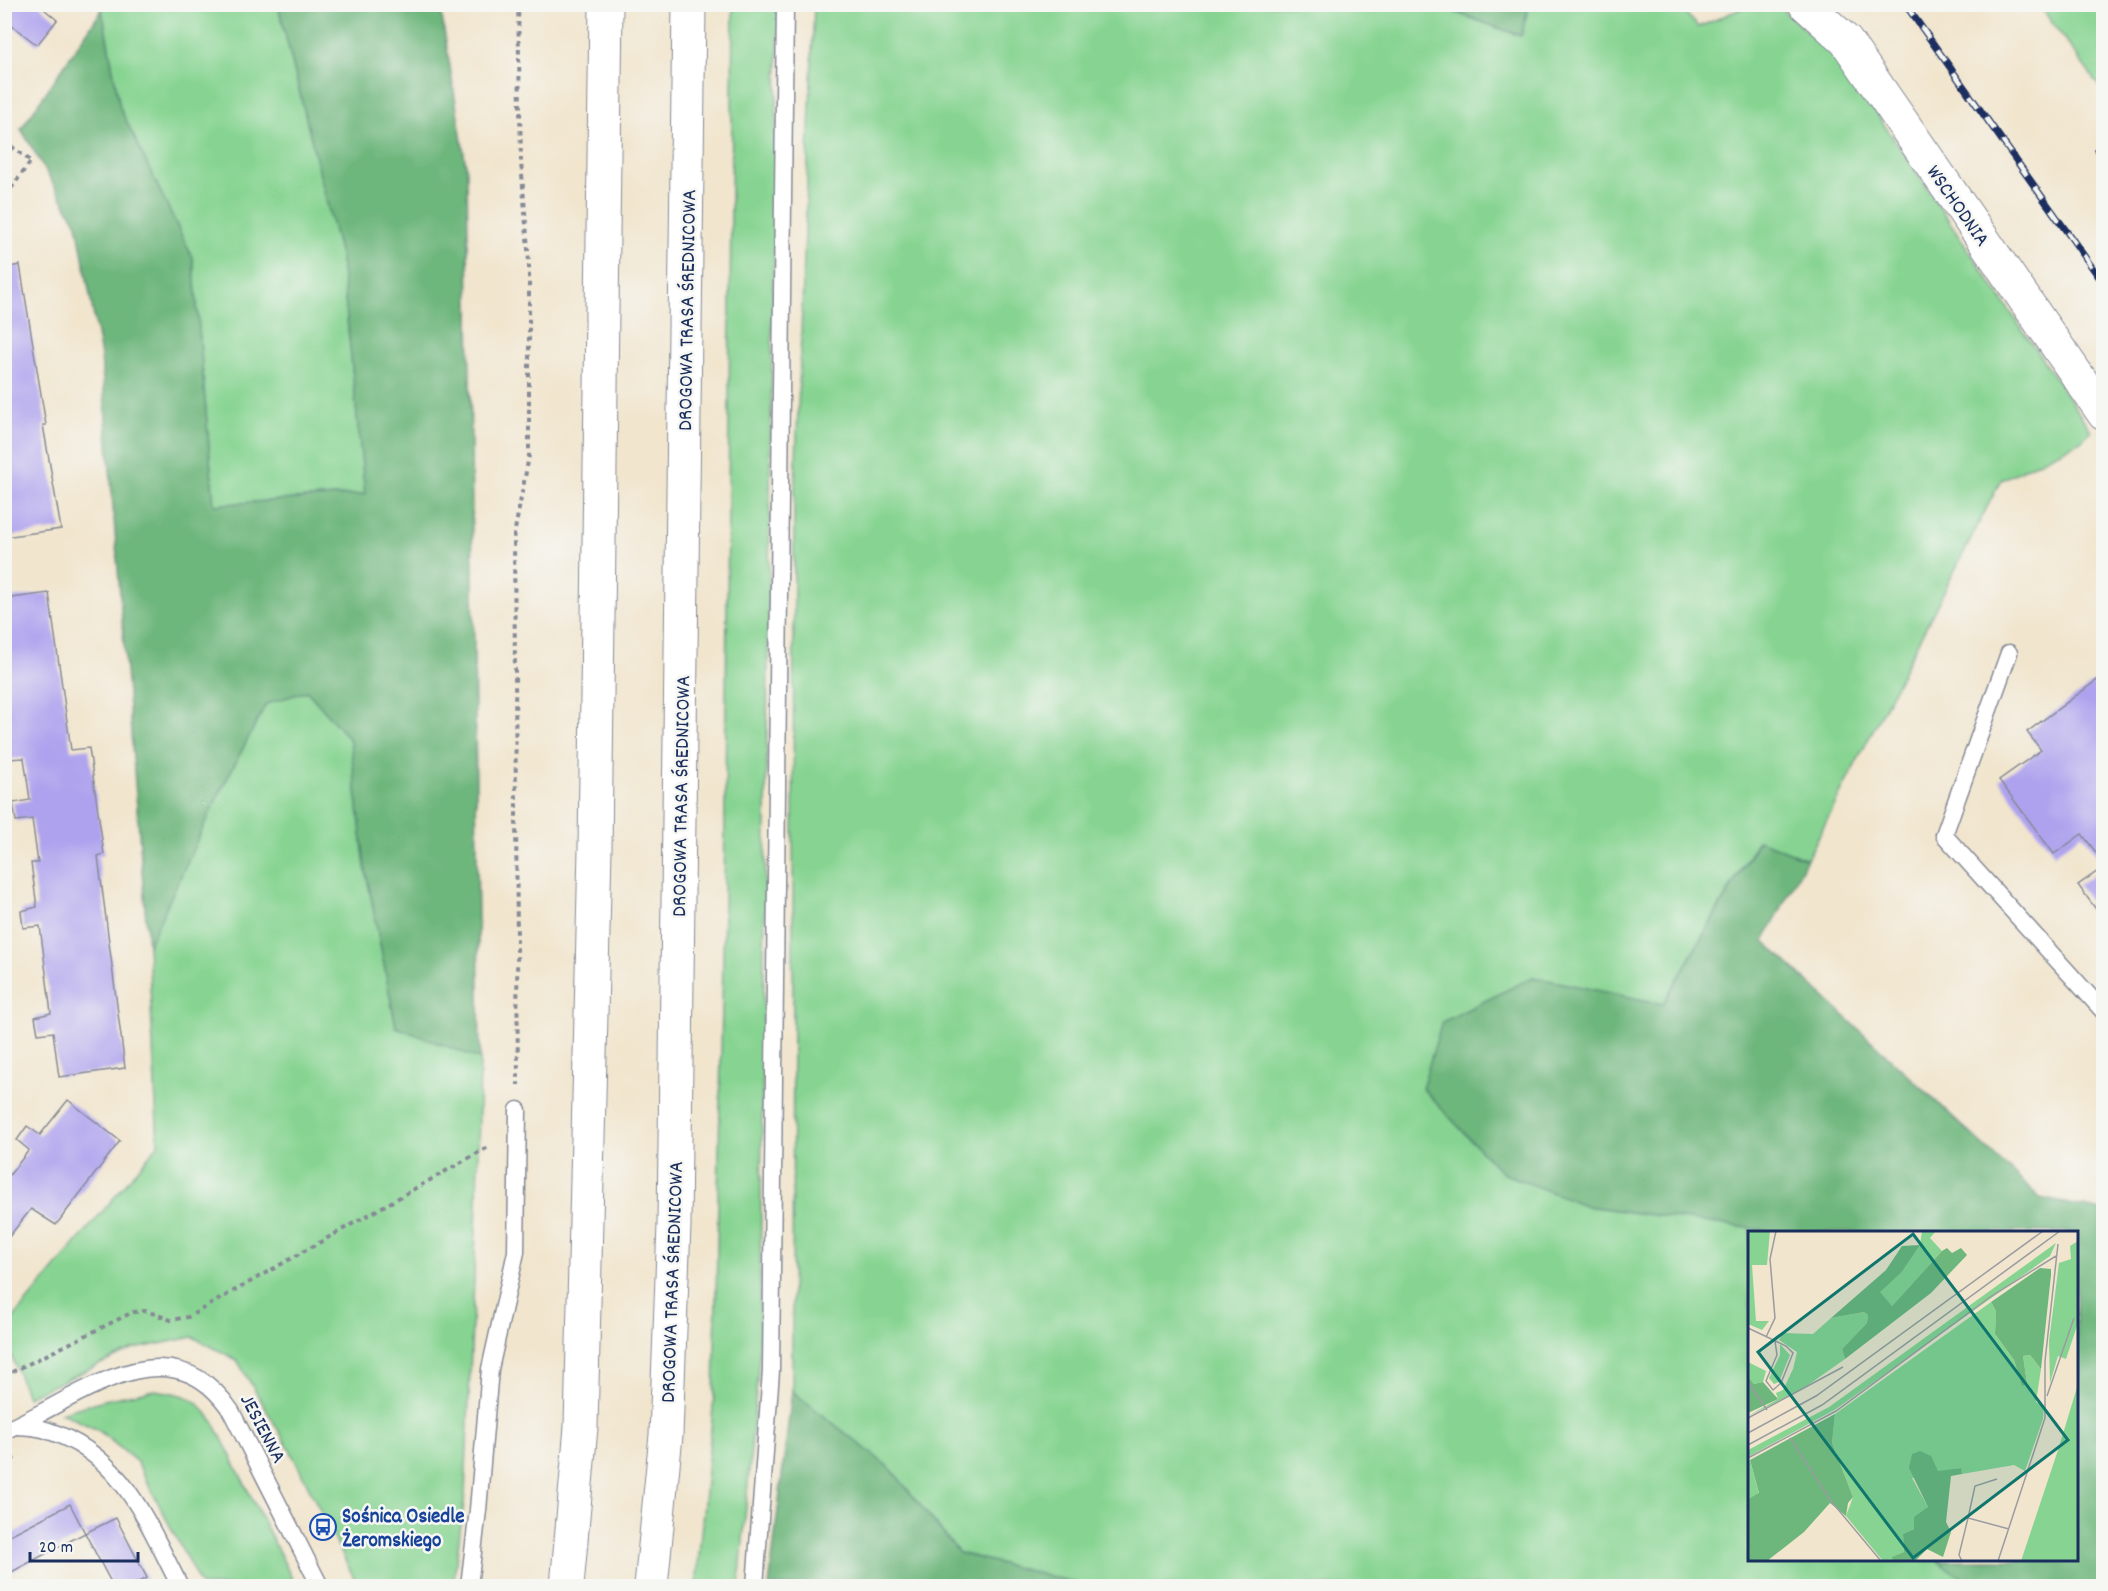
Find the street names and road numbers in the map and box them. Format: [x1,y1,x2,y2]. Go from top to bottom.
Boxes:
street label: WSCHODNIA [1917,160,1996,254]
street label: DROGOWA TRASA ŚREDNICOWA [672,189,706,431]
street label: DROGOWA TRASA ŚREDNICOWA [666,675,700,917]
street label: DROGOWA TRASA ŚREDNICOWA [655,1161,693,1403]
street label: JESIENNA [231,1389,292,1469]

